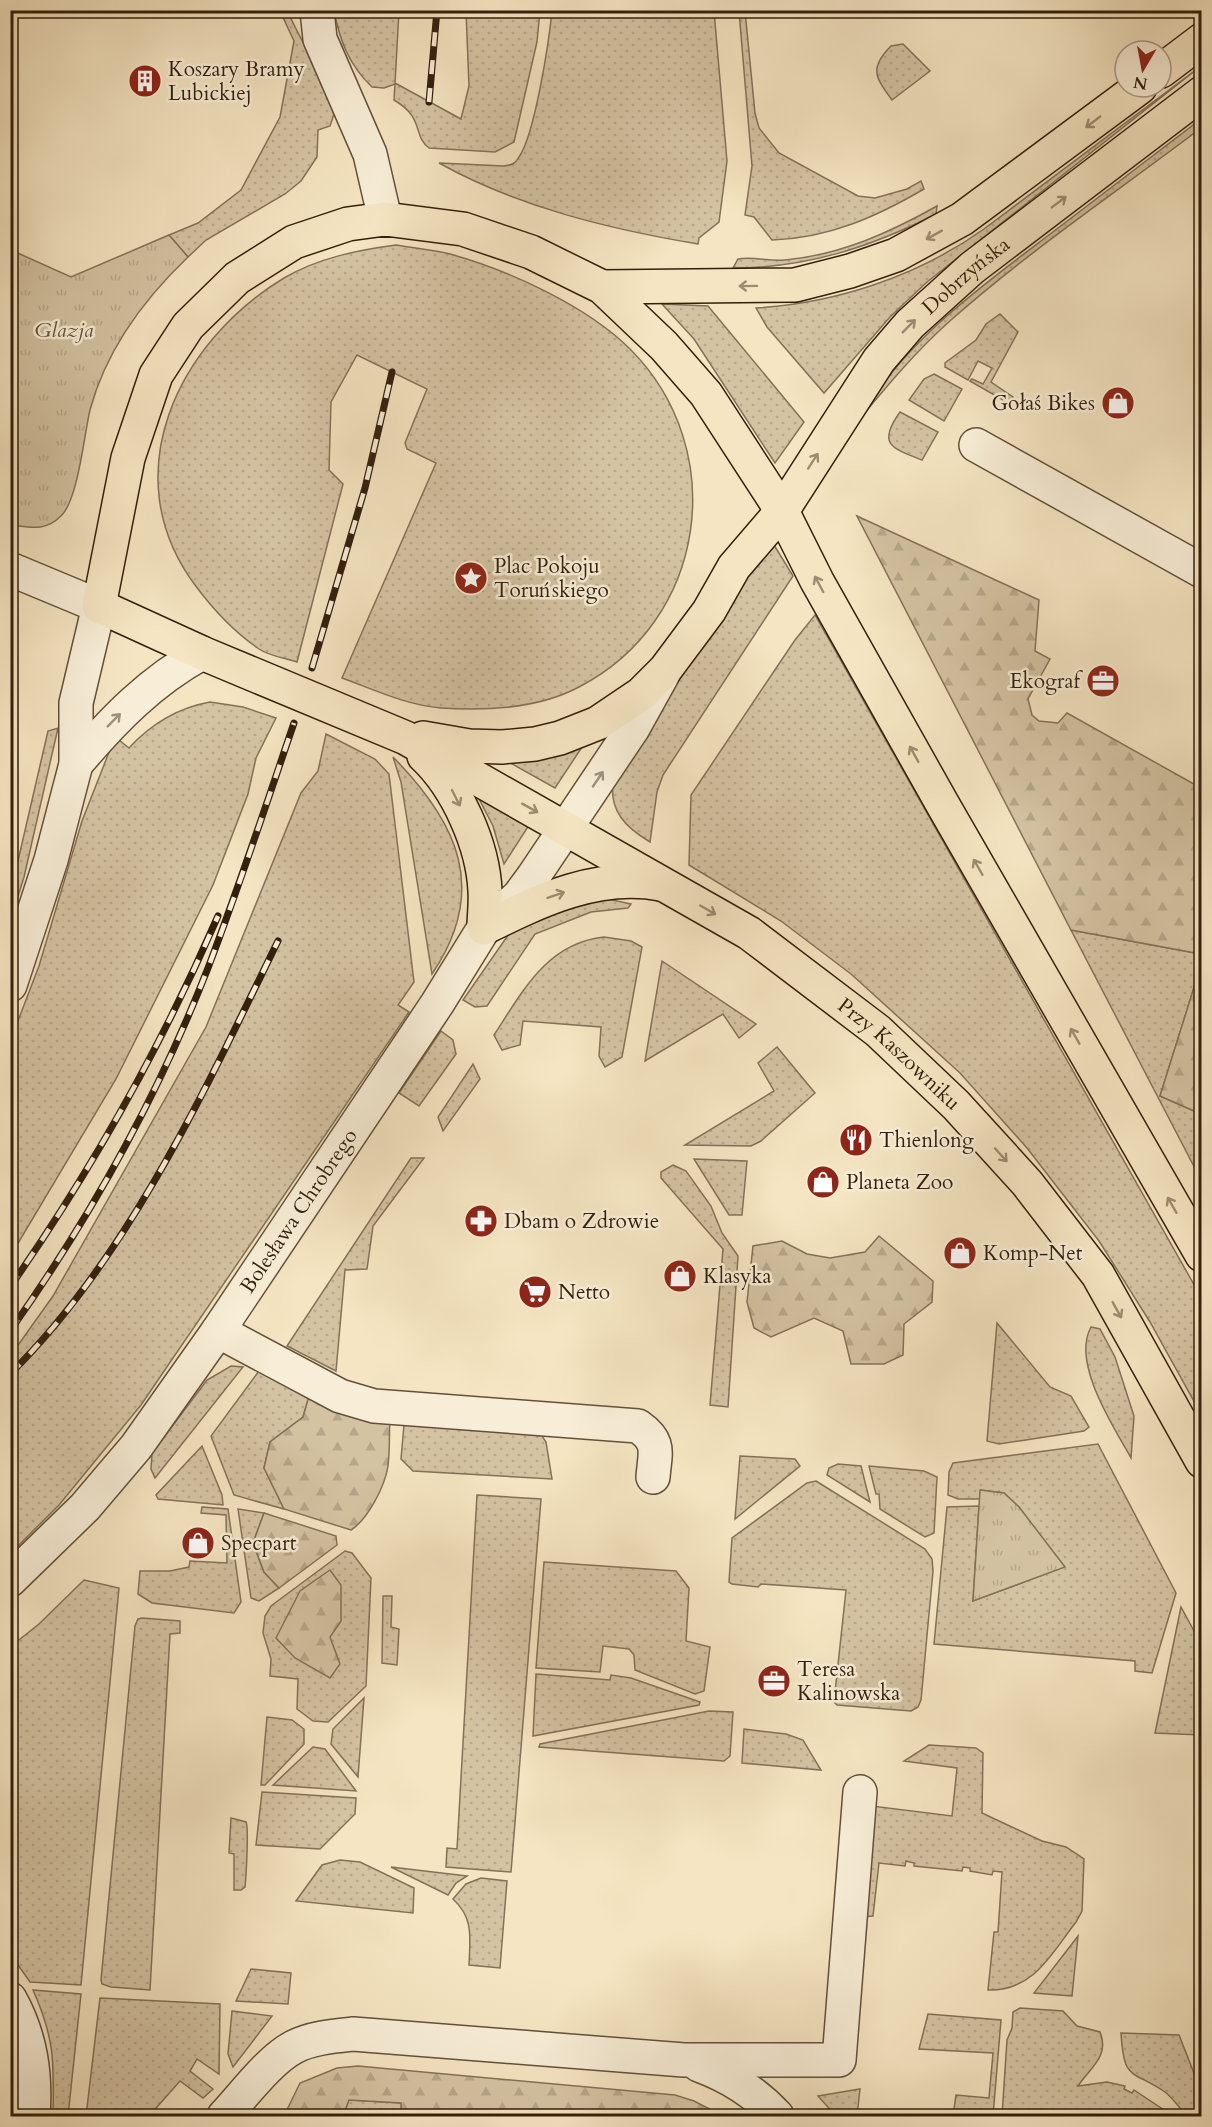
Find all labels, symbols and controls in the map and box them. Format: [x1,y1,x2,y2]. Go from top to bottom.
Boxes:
north arrow [1113,39,1173,99]
place label: Koszary Bramy Lubickiej [168,55,305,108]
building icon: Koszary Bramy Lubickiej [127,63,163,99]
text: N [1132,71,1149,95]
one-way arrow [1085,116,1101,128]
one-way arrow [1051,195,1067,208]
one-way arrow [926,229,943,241]
street label: Dobrzyńska [915,230,1016,321]
one-way arrow [739,280,759,291]
park label: Glazja [35,316,93,345]
one-way arrow [901,318,916,333]
shop icon: Gołaś Bikes [1100,385,1136,421]
place label: Gołaś Bikes [991,389,1095,418]
one-way arrow [807,453,820,470]
place label: Plac Pokoju Toruńskiego [494,552,609,605]
place icon: Plac Pokoju Toruńskiego [453,560,489,596]
one-way arrow [813,576,825,593]
office icon: Ekograf [1085,663,1121,699]
place label: Ekograf [1010,667,1084,696]
one-way arrow [107,712,122,727]
one-way arrow [908,746,920,763]
one-way arrow [592,771,605,788]
one-way arrow [451,789,462,807]
one-way arrow [521,802,538,814]
one-way arrow [972,859,984,876]
one-way arrow [546,888,565,899]
one-way arrow [699,904,716,916]
street label: Przy Kaszowniku [832,991,967,1117]
one-way arrow [1069,1028,1081,1045]
restaurant icon: Thienlong [838,1122,874,1158]
street label: Bolesława Chrobrego [233,1123,364,1299]
place label: Thienlong [879,1126,974,1155]
one-way arrow [994,1147,1008,1162]
shop icon: Planeta Zoo [805,1164,841,1200]
place label: Planeta Zoo [846,1168,953,1197]
one-way arrow [1166,1197,1178,1214]
pharmacy icon: Dbam o Zdrowie [463,1203,499,1239]
place label: Dbam o Zdrowie [504,1207,659,1236]
shop icon: Komp-Net [942,1235,978,1271]
place label: Komp-Net [983,1239,1083,1268]
shop icon: Klasyka [662,1258,698,1294]
place label: Klasyka [703,1262,771,1291]
supermarket icon: Netto [517,1274,553,1310]
place label: Netto [558,1278,610,1307]
one-way arrow [1112,1302,1124,1319]
shop icon: Specpart [180,1525,216,1561]
place label: Specpart [221,1529,297,1558]
place label: Teresa Kalinowska [797,1655,900,1708]
office icon: Teresa Kalinowska [756,1663,792,1699]

